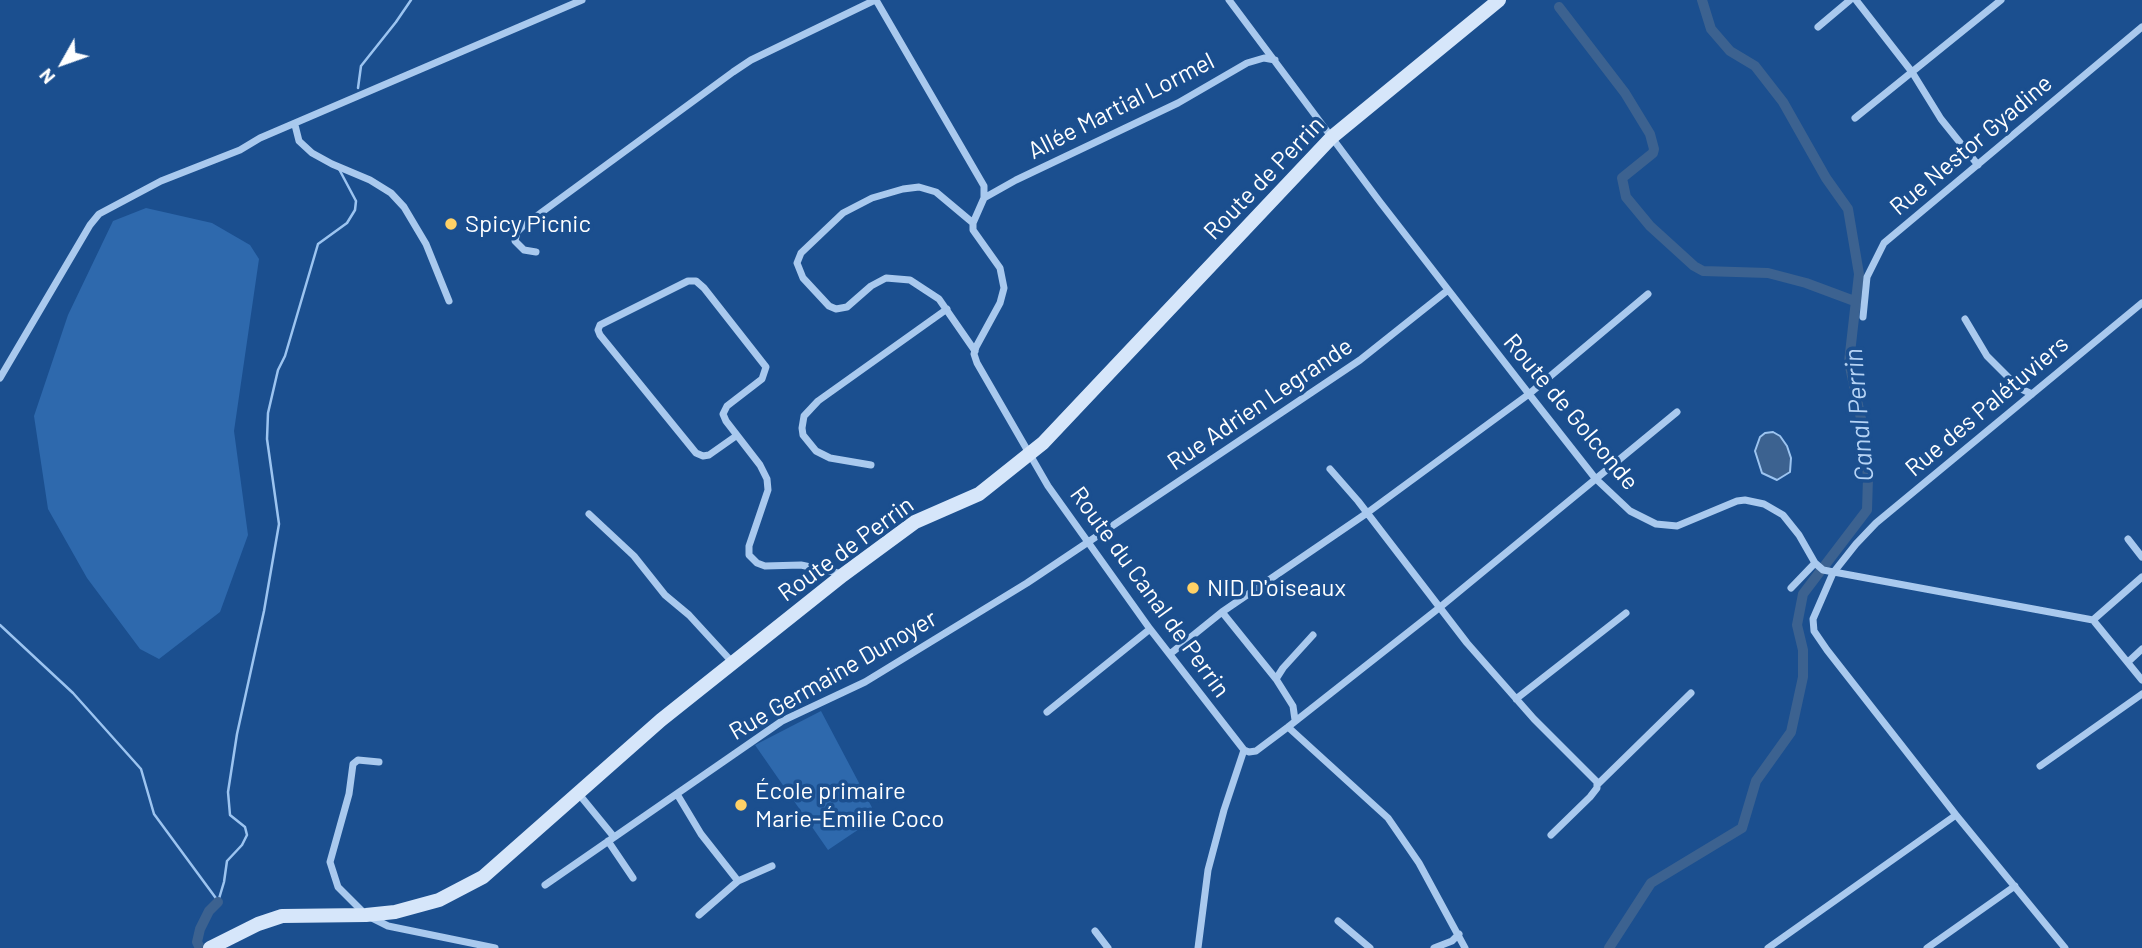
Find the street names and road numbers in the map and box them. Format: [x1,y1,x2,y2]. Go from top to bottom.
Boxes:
street label: Allée Martial Lormel [1023,47,1219,165]
street label: Rue Nestor Gyadine [1884,69,2058,221]
street label: Route de Perrin [1198,110,1330,246]
street label: Route de Golconde [1497,328,1645,496]
street label: Rue des Palétuviers [1900,329,2074,483]
street label: Rue Adrien Legrande [1162,331,1358,477]
street label: Route du Canal de Perrin [1064,481,1236,703]
street label: Route de Perrin [773,490,919,608]
street label: Rue Germaine Dunoyer [724,604,942,746]

